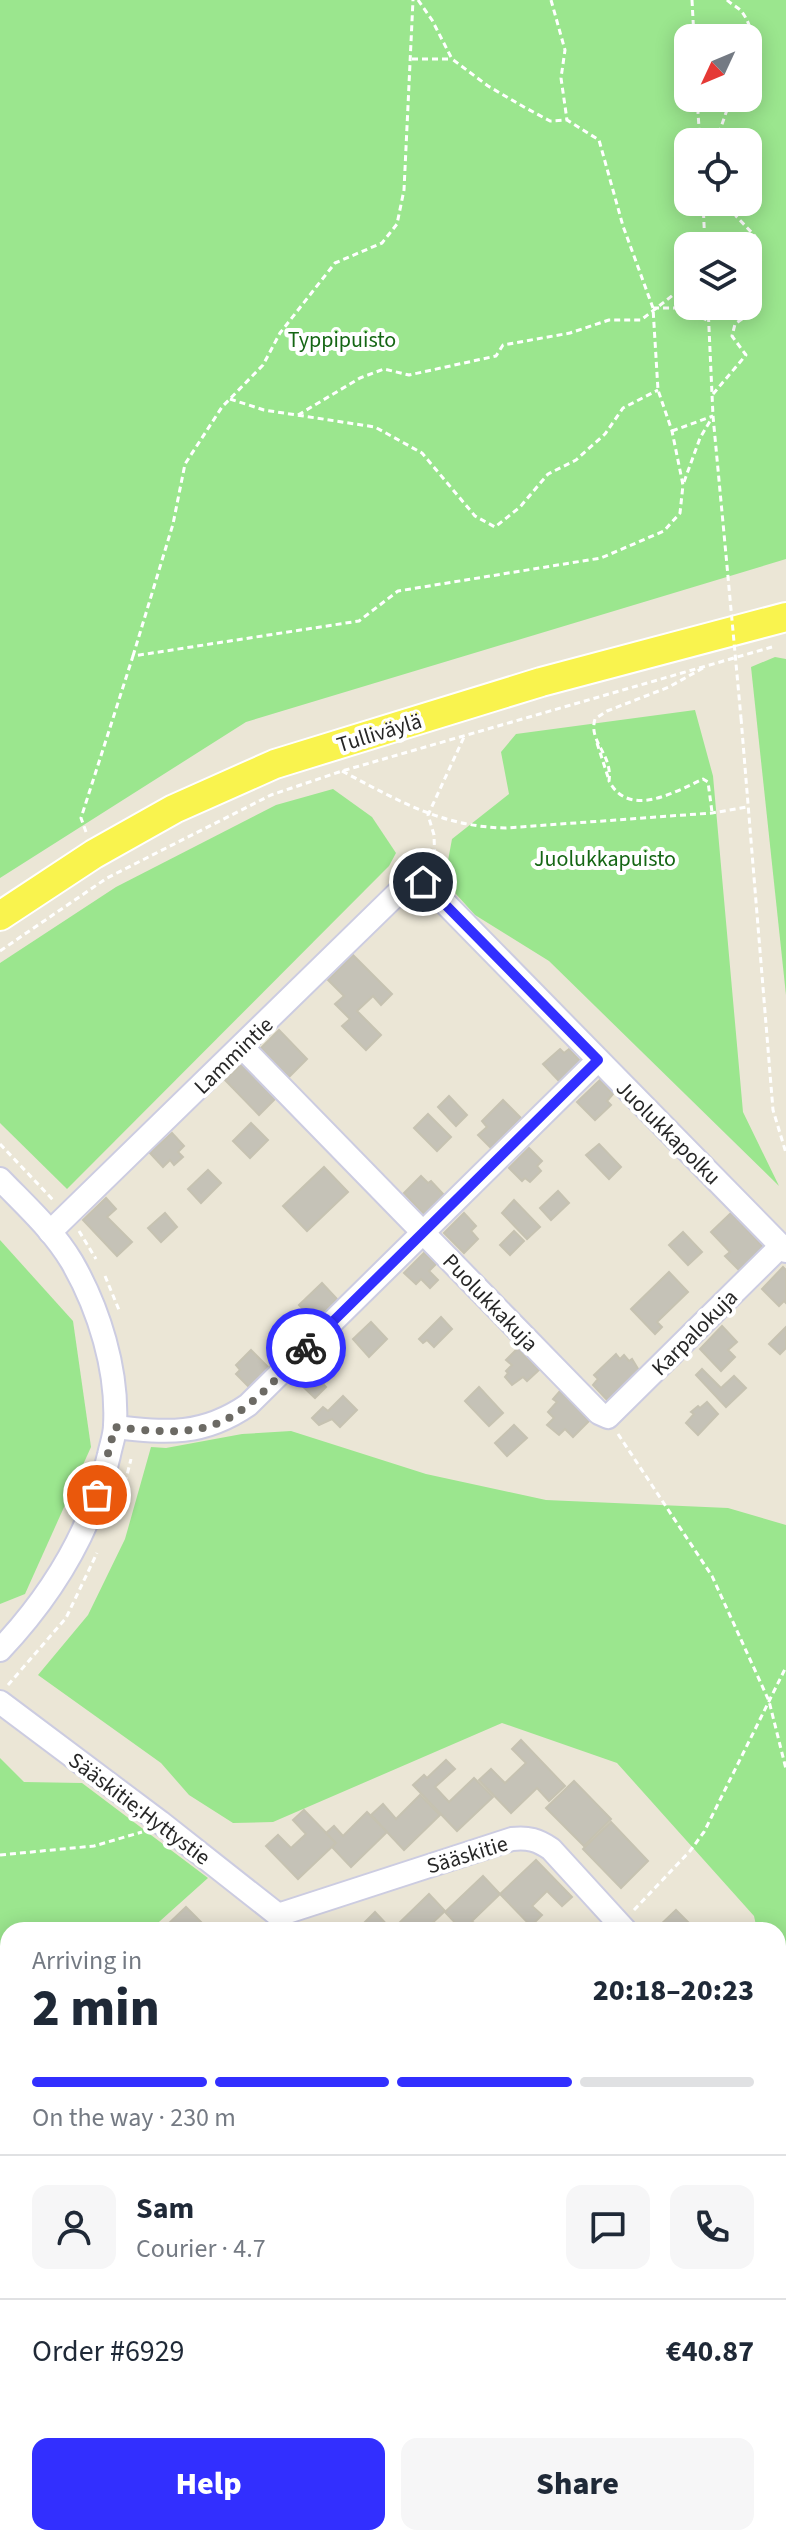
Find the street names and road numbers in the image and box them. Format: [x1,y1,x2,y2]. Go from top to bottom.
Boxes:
street label: Tulliväylä [333,705,426,761]
street label: Lammintie [187,1010,281,1102]
street label: Juolukkapolku [609,1073,728,1192]
street label: Puolukkakuja [435,1246,545,1359]
street label: Karpalokuja [644,1282,745,1383]
street label: Sääskitie;Hyttystie [62,1745,217,1873]
street label: Sääskitie [423,1827,512,1882]

